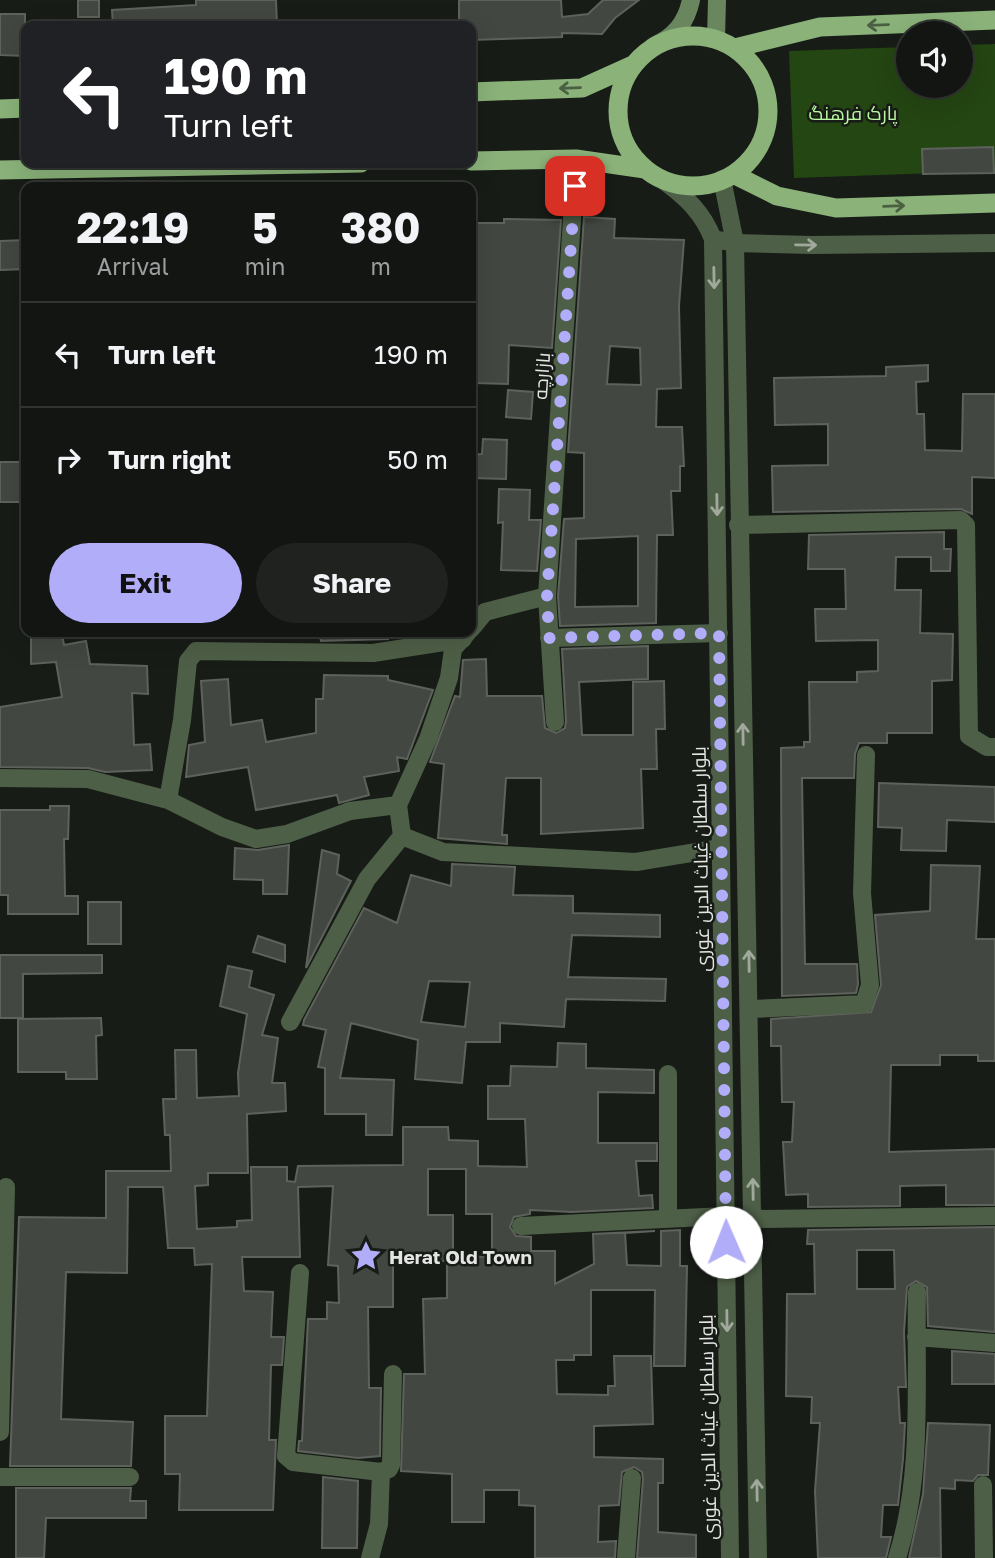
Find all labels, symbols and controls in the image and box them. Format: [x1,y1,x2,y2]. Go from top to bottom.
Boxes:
one-way arrow [867,18,890,31]
map controls [896,21,973,98]
button: sound [896,21,973,98]
text: 190 m [164,46,307,105]
icon: left [49,49,140,140]
one-way arrow [558,82,581,95]
park label: پارک فرهنگ [809,101,897,126]
text: Turn left [164,106,293,144]
pin [545,156,605,216]
icon: arrive [556,167,594,205]
one-way arrow [883,200,906,213]
text: 22:19 [76,202,189,252]
text: 5 [252,202,278,252]
text: 380 [341,202,421,252]
one-way arrow [794,238,817,251]
text: Arrival [97,252,169,280]
text: min [245,252,285,280]
text: m [371,252,391,280]
one-way arrow [707,266,721,289]
icon: left [49,336,87,374]
text: Turn left [108,339,216,370]
text: 190 m [374,339,448,370]
street label: بازارچه [528,352,556,401]
icon: right [49,441,87,479]
text: Turn right [108,444,231,475]
text: 50 m [387,444,448,475]
one-way arrow [710,494,724,517]
button: Exit [49,543,242,623]
button: Share [256,543,448,623]
one-way arrow [737,723,750,746]
street label: بلوار سلطان غیاث الدین غوری [687,746,714,972]
one-way arrow [742,950,755,973]
one-way arrow [746,1178,760,1201]
position arrow [689,1205,763,1279]
place icon: Herat Old Town [349,1239,383,1273]
place label: Herat Old Town [389,1245,532,1268]
one-way arrow [720,1309,734,1332]
street label: بلوار سلطان غیاث الدین غوری [694,1314,721,1540]
one-way arrow [750,1479,764,1502]

